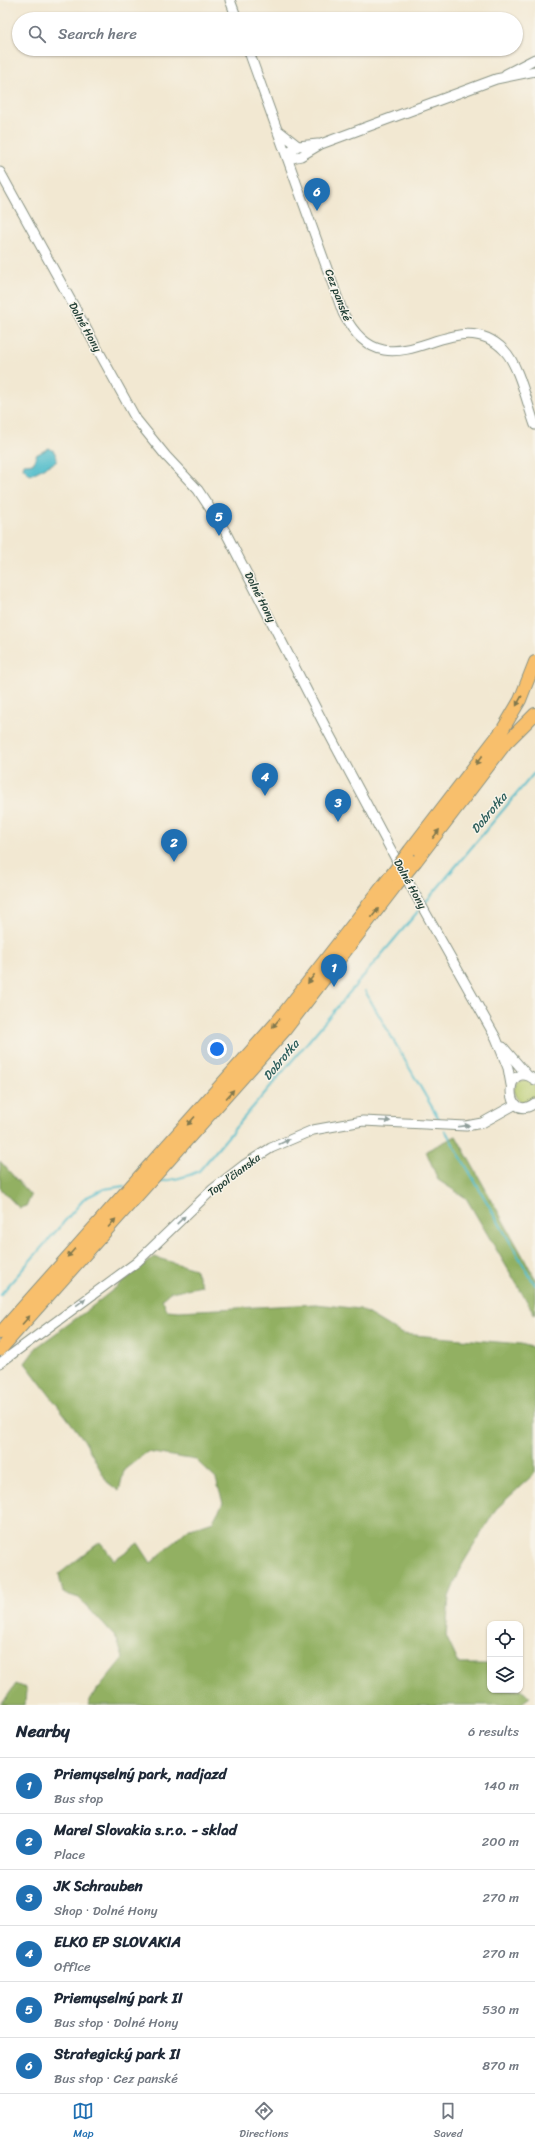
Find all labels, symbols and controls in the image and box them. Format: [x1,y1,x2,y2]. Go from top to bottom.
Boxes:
search box [12,12,523,56]
text: Search here [58,21,137,47]
icon: search [26,23,48,45]
pin: 6 [304,178,330,211]
street label: Cez panské [319,266,357,324]
street label: Dolné Hony [63,298,107,356]
pin: 5 [206,503,232,536]
street label: Dolné Hony [239,568,281,626]
one-way arrow [516,695,523,707]
one-way arrow [475,754,483,765]
pin: 4 [252,763,278,796]
water label: Dobrotka [465,787,514,838]
pin: 3 [325,789,351,822]
pin: 2 [161,829,187,862]
one-way arrow [432,829,440,840]
street label: Dolné Hony [388,855,432,913]
one-way arrow [371,908,380,919]
pin: 1 [321,954,347,987]
one-way arrow [307,974,315,985]
one-way arrow [272,1017,281,1028]
water label: Dobrotka [257,1034,306,1085]
your location [207,1039,227,1059]
one-way arrow [225,1089,234,1098]
one-way arrow [186,1116,196,1126]
one-way arrow [379,1118,392,1124]
one-way arrow [458,1123,470,1129]
one-way arrow [279,1139,290,1145]
street label: Topoľčianska [203,1148,265,1201]
one-way arrow [176,1215,186,1224]
one-way arrow [108,1218,117,1229]
one-way arrow [67,1248,76,1259]
one-way arrow [76,1298,86,1306]
one-way arrow [21,1316,30,1325]
map controls [487,1621,523,1693]
button: locate [487,1621,523,1657]
button: layers [487,1657,523,1693]
text: Nearby [16,1716,70,1746]
text: 6 results [468,1720,519,1743]
text: Priemyselný park, nadjazd [54,1761,227,1787]
text: 1 [26,1774,32,1797]
text: 140 m [484,1774,519,1797]
text: Bus stop [54,1787,103,1810]
text: Marel Slovakia s.r.o. - sklad [54,1817,237,1843]
text: 2 [25,1830,33,1853]
text: 200 m [482,1830,519,1853]
text: Place [54,1843,85,1866]
text: JK Schrauben [54,1873,143,1899]
text: 3 [25,1886,33,1909]
text: 270 m [482,1886,519,1909]
text: Shop · Dolné Hony [54,1899,157,1922]
text: ELKO EP SLOVAKIA [54,1929,181,1955]
text: 4 [25,1942,33,1965]
text: 270 m [482,1942,519,1965]
text: Office [54,1955,91,1978]
text: Priemyselný park II [54,1985,183,2011]
text: 5 [25,1998,33,2021]
text: 530 m [482,1998,519,2021]
text: Bus stop · Dolné Hony [54,2011,178,2034]
text: Strategický park II [54,2041,180,2067]
text: 6 [25,2054,33,2077]
text: 870 m [482,2054,519,2077]
text: Bus stop · Cez panské [54,2067,178,2090]
tab: Map [72,2100,94,2143]
tab: Directions [239,2100,289,2143]
tab: Saved [434,2100,463,2143]

